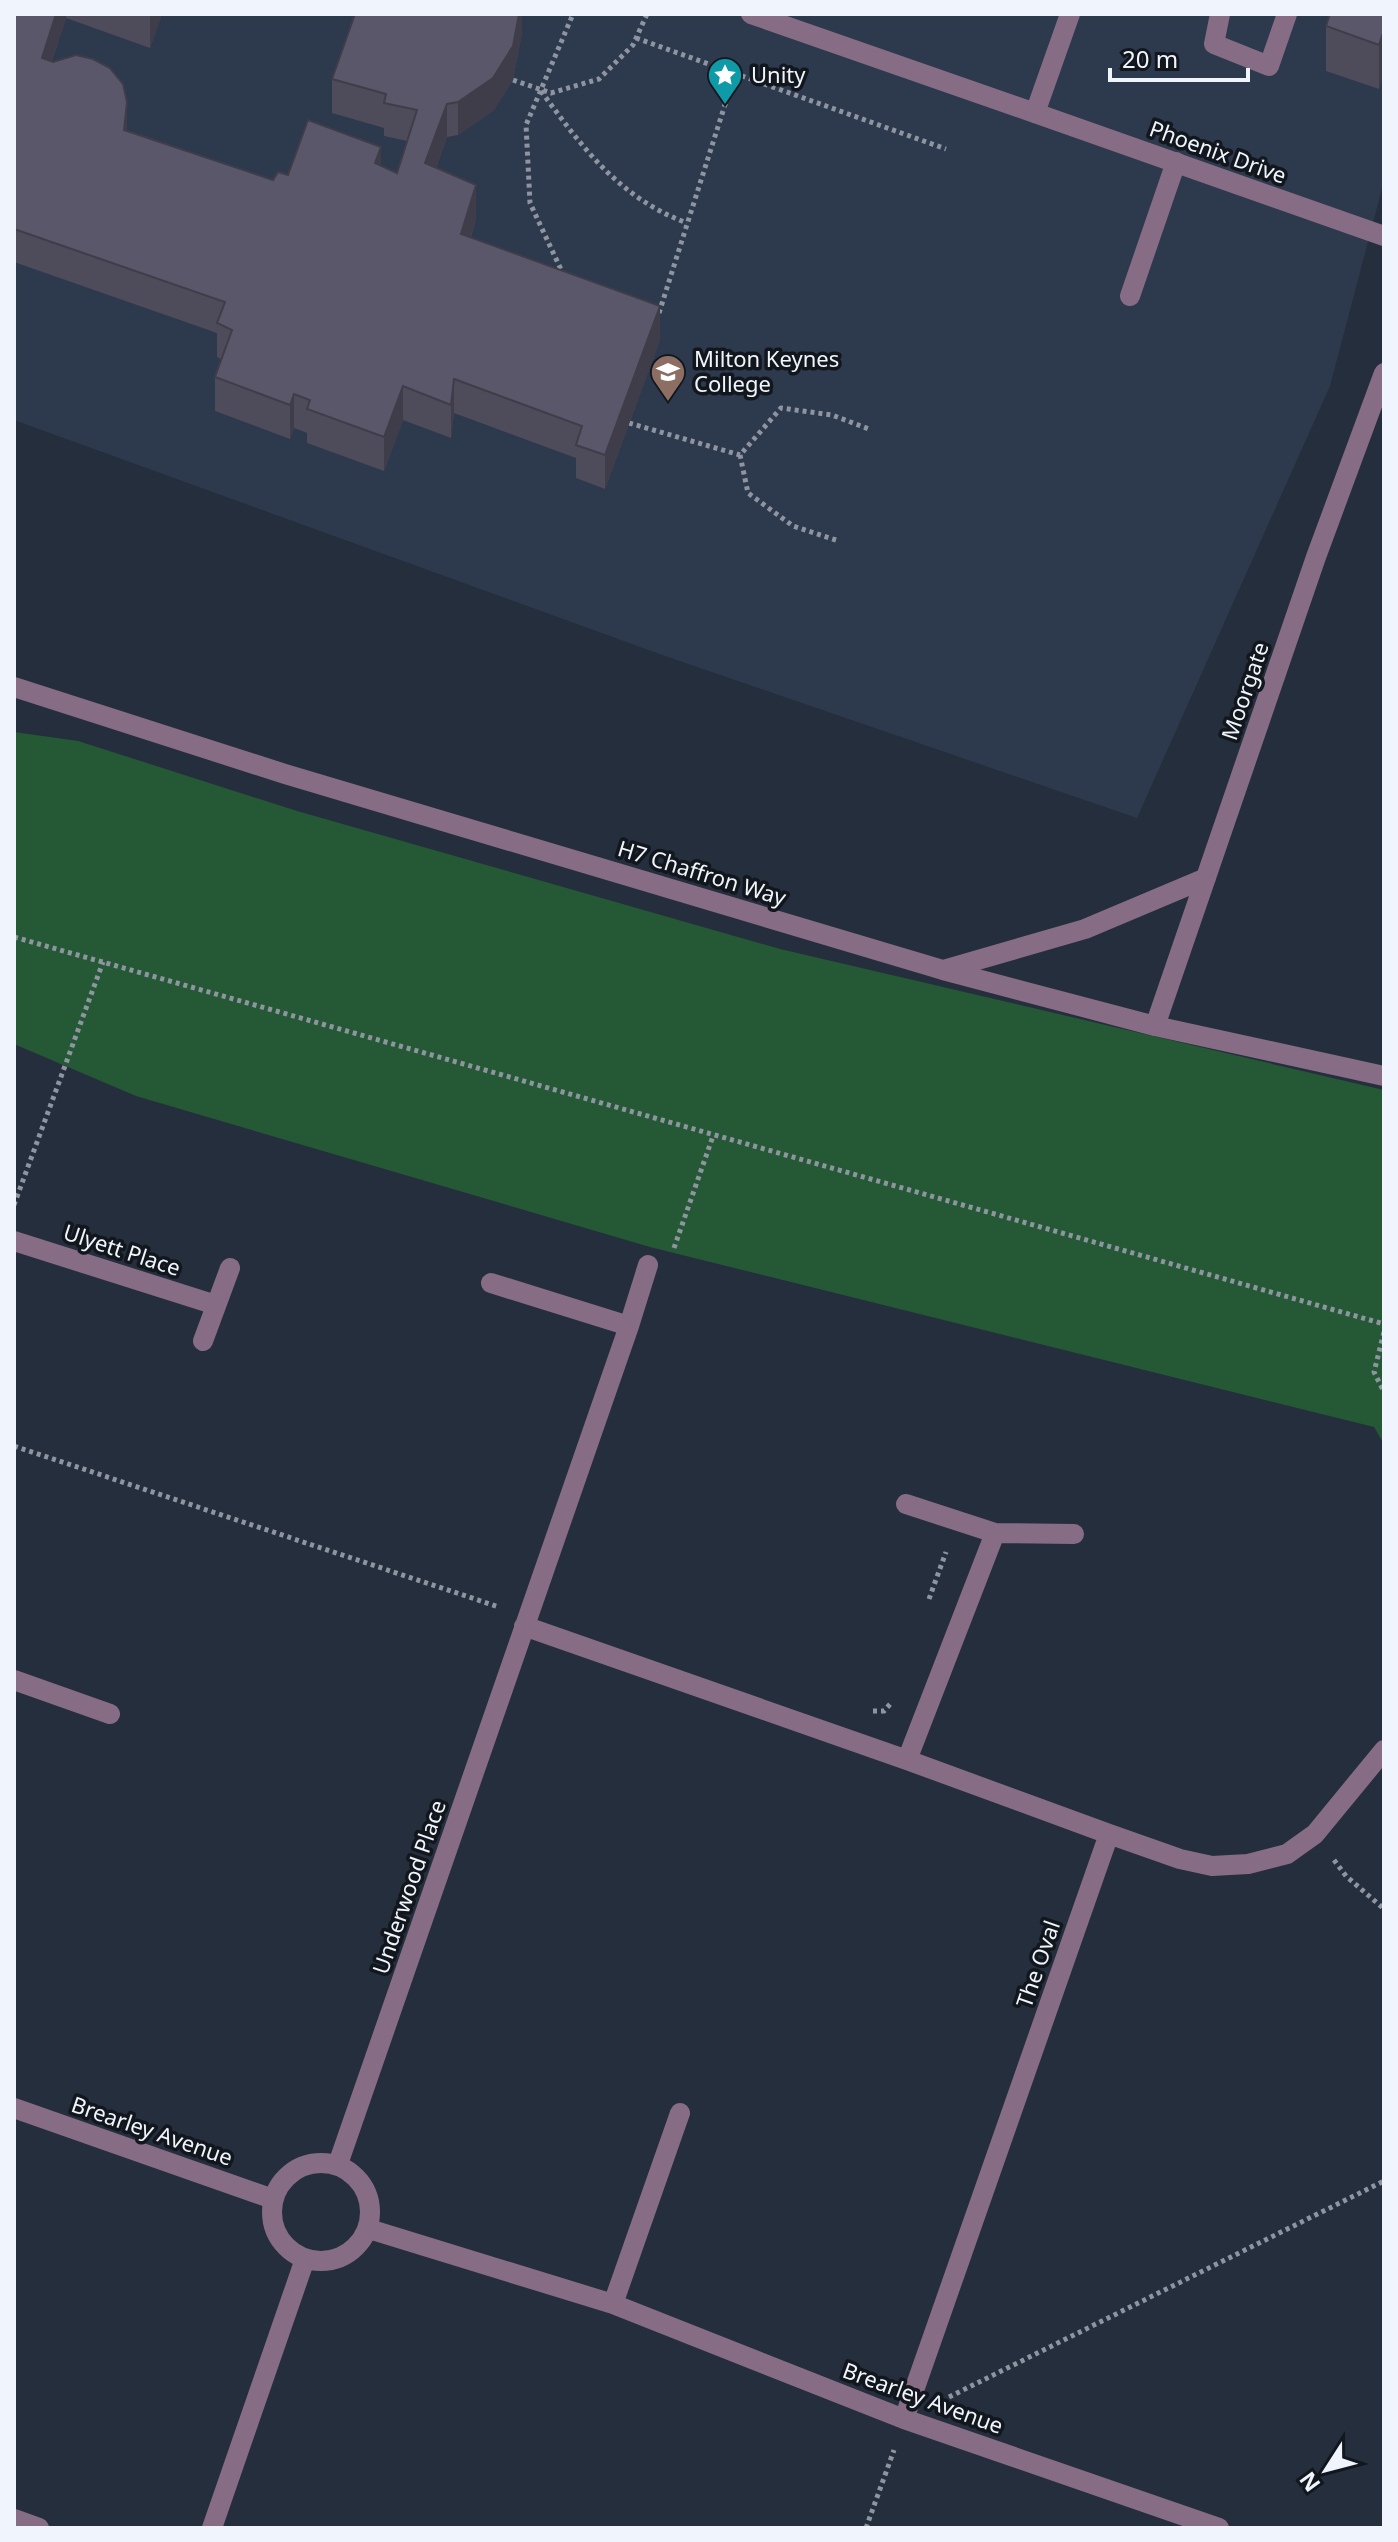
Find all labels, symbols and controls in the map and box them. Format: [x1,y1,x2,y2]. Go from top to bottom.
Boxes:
scale bar [1110,32,1248,82]
text: 20 m [1122,42,1178,75]
place icon: Unity [706,56,744,106]
place label: Unity [751,59,806,89]
street label: Phoenix Drive [1146,112,1291,190]
place label: Milton Keynes College [694,343,839,398]
school or university icon: Milton Keynes College [649,353,687,403]
street label: Moorgate [1213,638,1275,744]
street label: H7 Chaffron Way [614,832,791,912]
street label: Ulyett Place [60,1216,185,1282]
street label: Underwood Place [364,1796,452,1978]
street label: The Oval [1008,1916,1066,2011]
street label: Brearley Avenue [68,2088,237,2172]
street label: Brearley Avenue [839,2354,1008,2440]
north arrow [1286,2430,1366,2510]
text: N [1292,2466,1326,2498]

